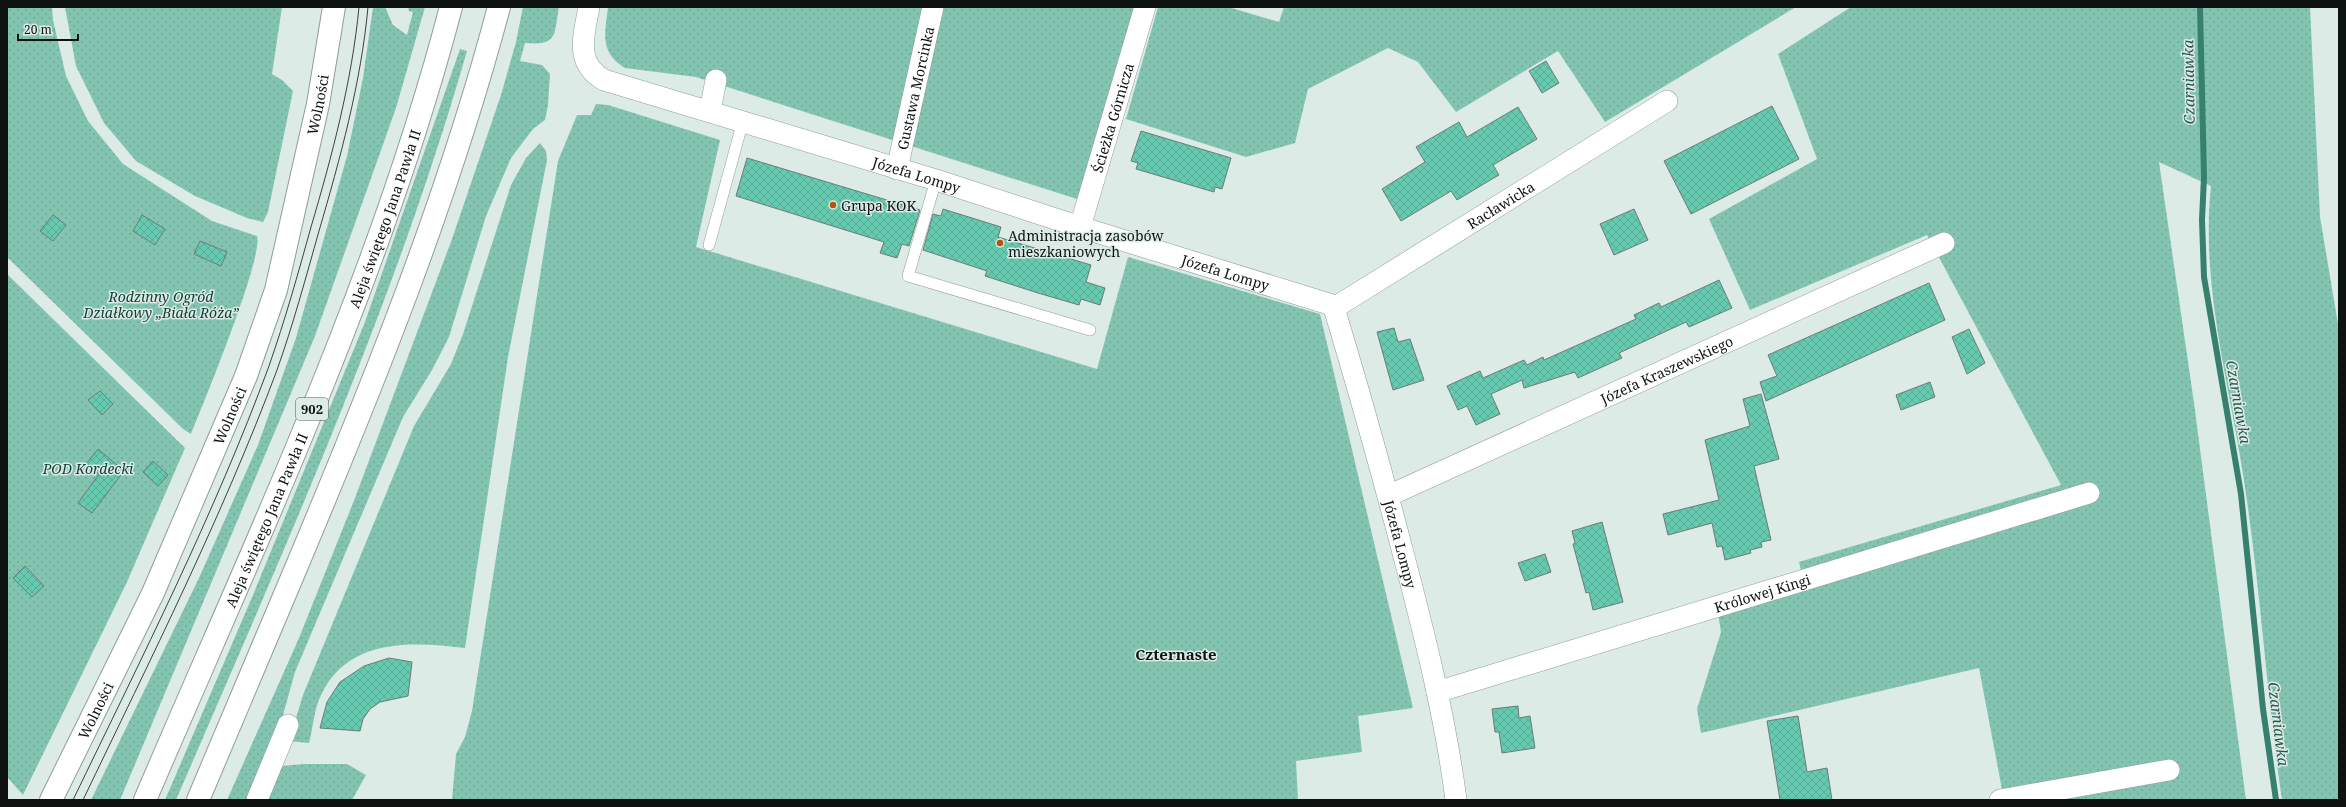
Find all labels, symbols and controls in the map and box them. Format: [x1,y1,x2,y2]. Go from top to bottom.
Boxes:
scale bar [18,16,78,42]
text: 20 m [24,21,52,38]
street label: Gustawa Morcinka [892,24,938,152]
water label: Czarniawka [2177,39,2199,124]
street label: Ścieżka Górnicza [1087,60,1138,175]
street label: Wolności [302,72,332,136]
street label: Aleja świętego Jana Pawła II [344,127,424,310]
street label: Józefa Lompy [870,152,963,197]
street label: Racławicka [1463,176,1538,233]
place label: Grupa KOK [841,196,917,215]
marker: Grupa KOK [828,200,838,210]
place label: Administracja zasobów mieszkaniowych [1008,226,1165,261]
marker: Administracja zasobów mieszkaniowych [995,238,1005,248]
street label: Józefa Lompy [1179,249,1272,295]
park label: Rodzinny Ogród Działkowy „Biała Róża” [82,287,239,322]
street label: Józefa Kraszewskiego [1596,331,1736,408]
water label: Czarniawka [2222,359,2256,446]
street label: Wolności [208,383,250,447]
road number: 902 [296,398,328,420]
street label: Aleja świętego Jana Pawła II [220,430,311,610]
park label: POD Kordecki [42,459,134,478]
street label: Józefa Lompy [1380,497,1421,590]
street label: Królowej Kingi [1712,569,1813,616]
district label: Czternaste [1135,644,1217,664]
street label: Wolności [73,678,117,742]
water label: Czarniawka [2264,681,2294,767]

